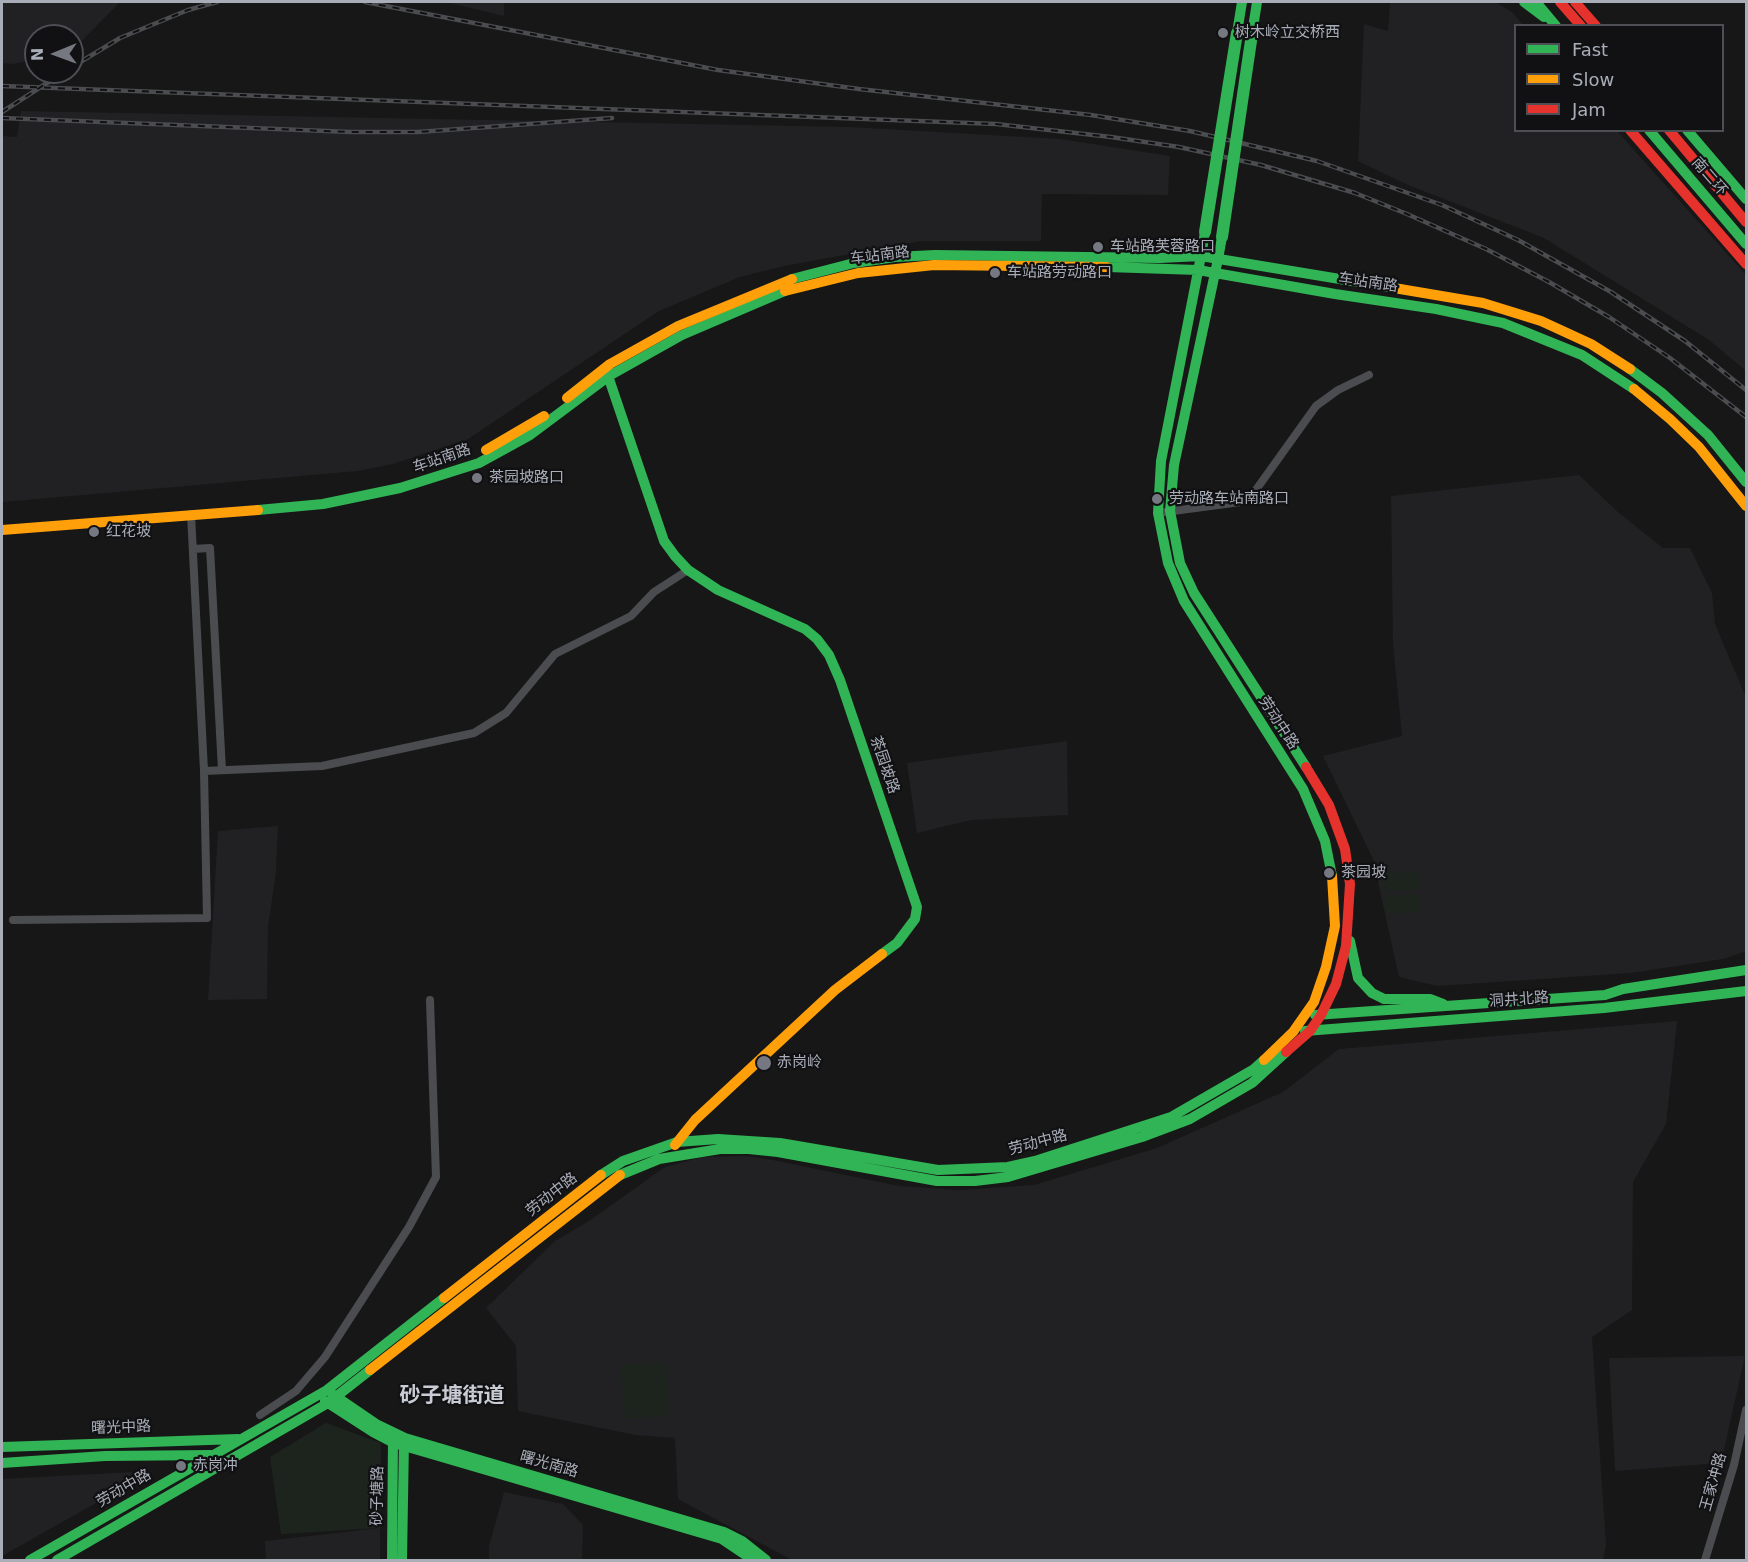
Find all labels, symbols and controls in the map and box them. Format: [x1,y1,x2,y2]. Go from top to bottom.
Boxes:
north arrow [24,24,84,84]
place label: 树木岭立交桥西 [1235,24,1340,42]
legend [1514,24,1724,132]
marker: 树木岭立交桥西 [1216,26,1230,40]
text: Fast [1572,39,1608,60]
text: N [28,47,47,61]
text: Slow [1572,69,1614,90]
text: Jam [1572,99,1606,120]
street label: 南二环 [1687,154,1731,200]
place label: 车站路芙蓉路口 [1110,238,1215,256]
marker: 车站路芙蓉路口 [1091,240,1105,254]
street label: 车站南路 [849,243,911,269]
place label: 车站路劳动路口 [1007,264,1112,282]
marker: 车站路劳动路口 [988,266,1002,280]
street label: 车站南路 [1337,270,1399,296]
street label: 车站南路 [411,441,473,477]
place label: 茶园坡路口 [489,469,564,487]
marker: 茶园坡路口 [470,471,484,485]
place label: 劳动路车站南路口 [1169,490,1289,508]
marker: 劳动路车站南路口 [1150,492,1164,506]
place label: 红花坡 [106,523,151,541]
marker: 红花坡 [87,525,101,539]
street label: 劳动中路 [1254,693,1302,753]
street label: 茶园坡路 [866,734,902,796]
place label: 茶园坡 [1341,864,1386,882]
marker: 茶园坡 [1322,866,1336,880]
street label: 洞井北路 [1488,989,1550,1011]
marker: 赤岗岭 [755,1054,773,1072]
place label: 赤岗岭 [777,1054,822,1072]
street label: 劳动中路 [1007,1127,1069,1159]
street label: 劳动中路 [523,1169,581,1221]
district label: 砂子塘街道 [400,1384,504,1410]
street label: 曙光中路 [91,1418,151,1438]
street label: 曙光南路 [518,1448,580,1482]
street label: 王家冲路 [1697,1451,1731,1513]
place label: 赤岗冲 [193,1457,238,1475]
marker: 赤岗冲 [174,1459,188,1473]
street label: 劳动中路 [94,1466,154,1512]
street label: 砂子塘路 [368,1466,388,1526]

